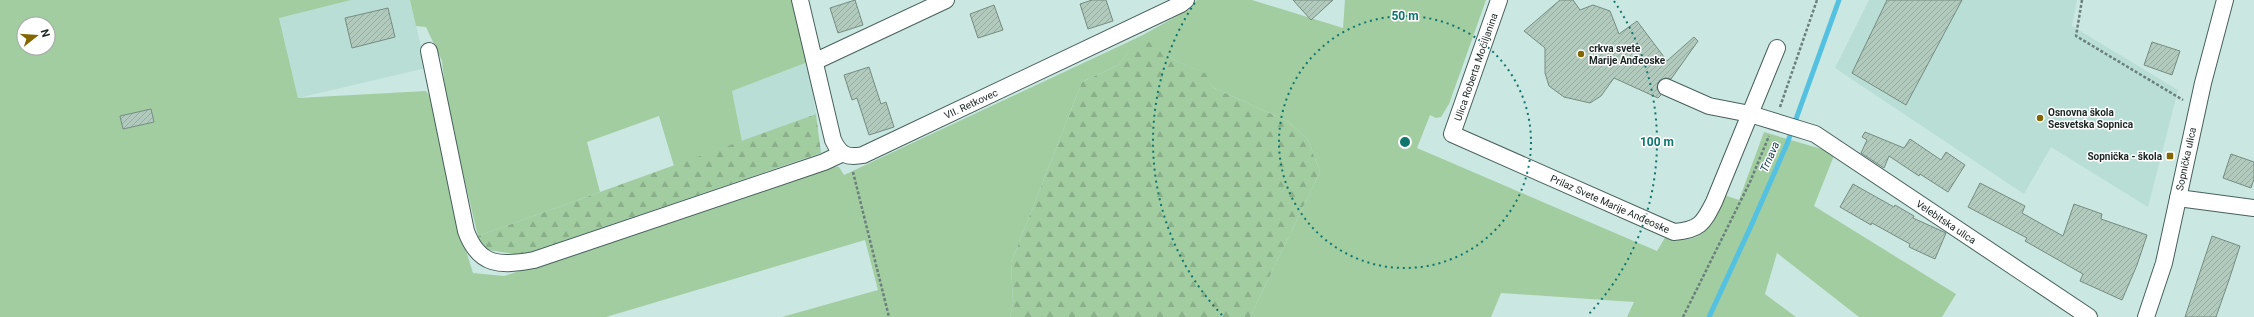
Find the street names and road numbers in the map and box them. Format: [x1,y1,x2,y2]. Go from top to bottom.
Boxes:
street label: Ulica Roberta Močiljanina [1452,12,1500,122]
street label: VII. Retkovec [943,87,999,121]
street label: Sopnička ulica [2174,126,2198,192]
street label: Prilaz Svete Marije Anđeoske [1549,173,1671,235]
street label: Velebitska ulica [1914,198,1978,246]

